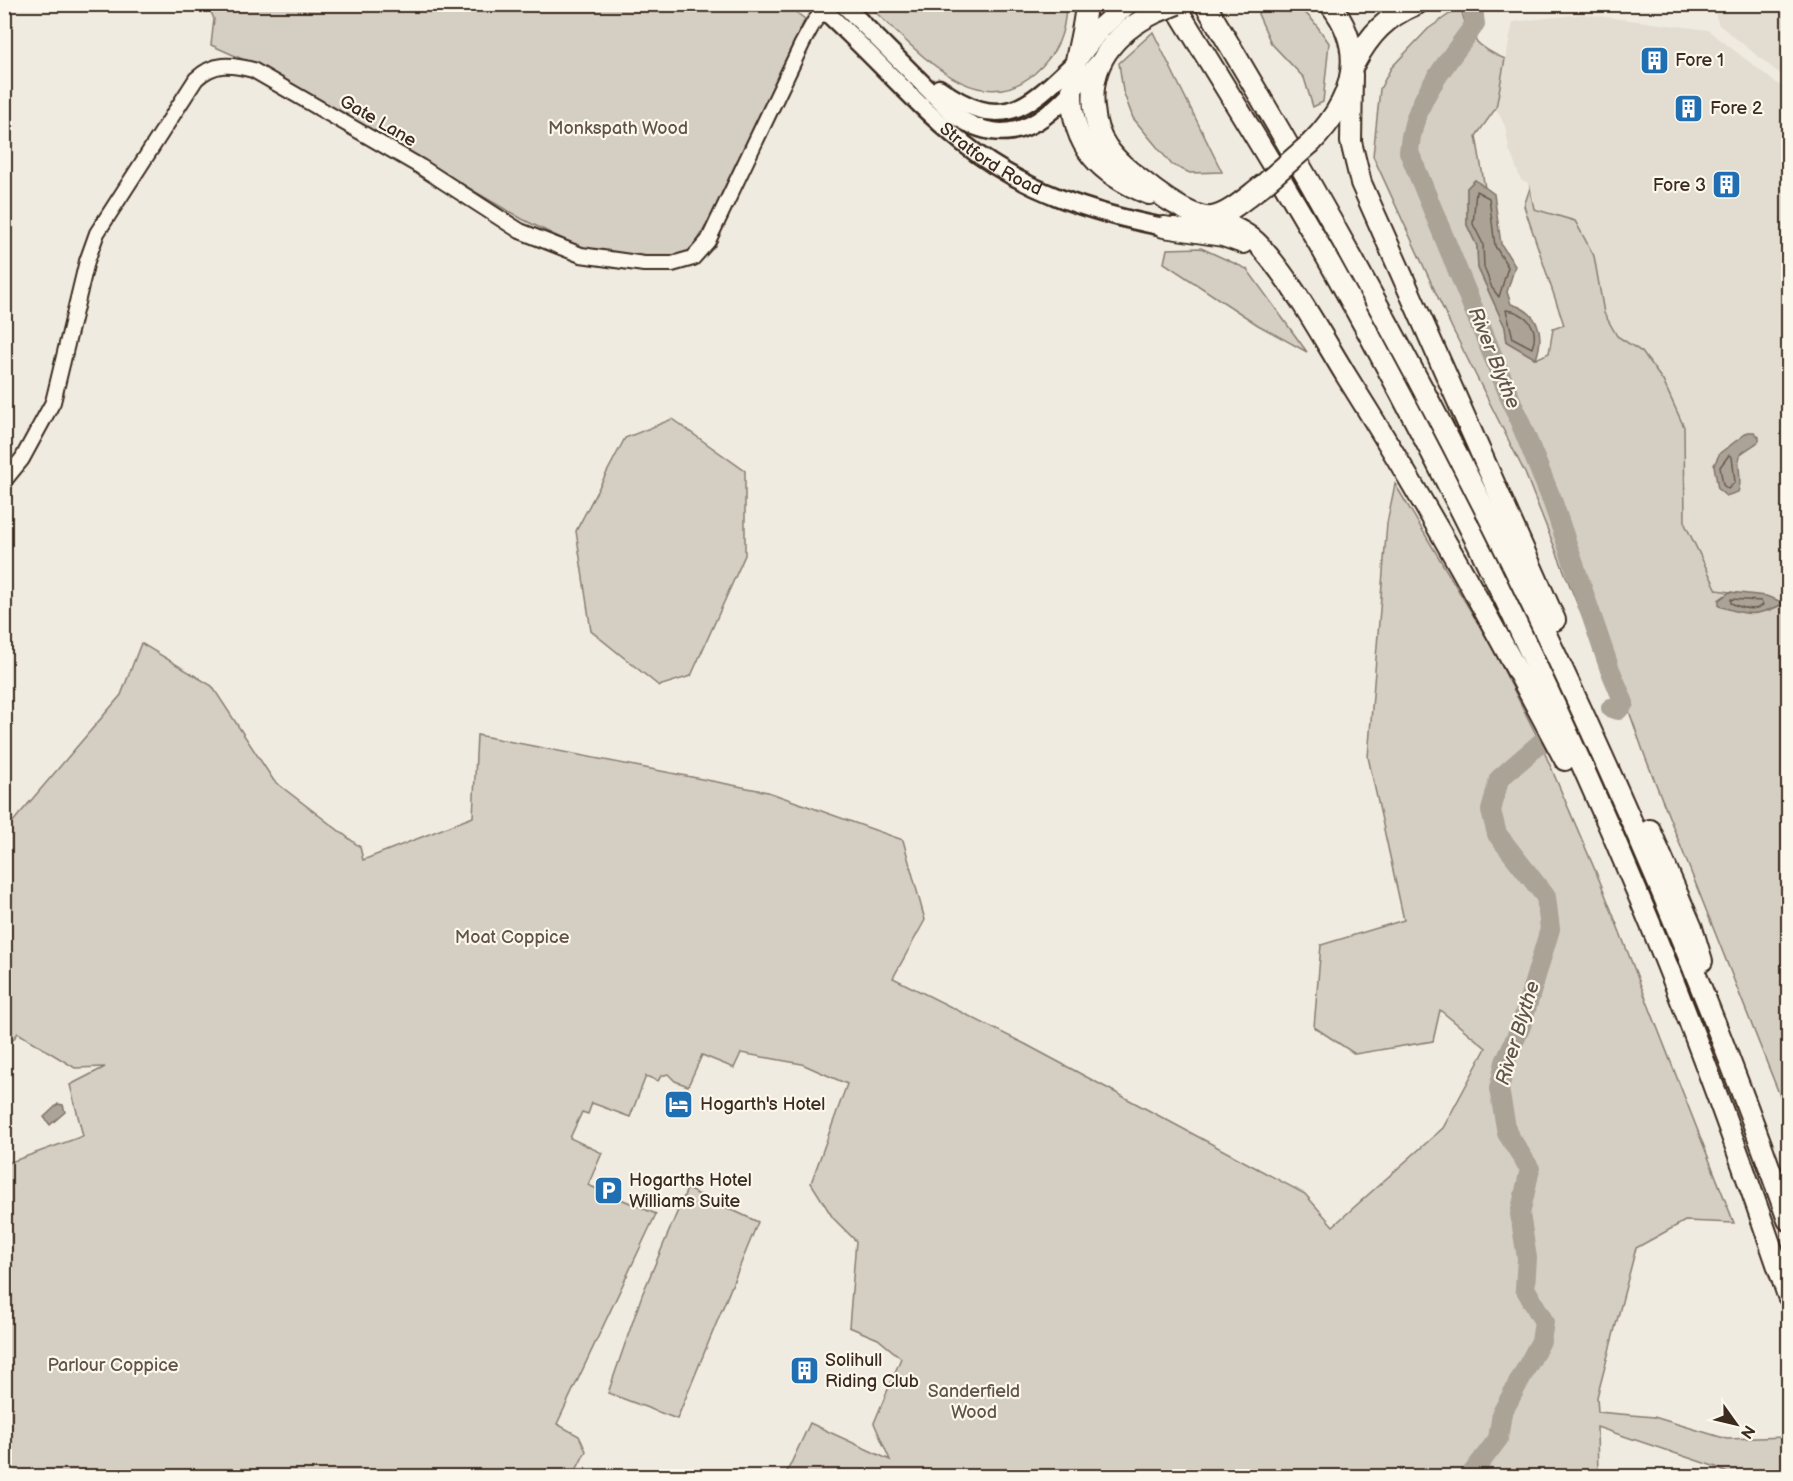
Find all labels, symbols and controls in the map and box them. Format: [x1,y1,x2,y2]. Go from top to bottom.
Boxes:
building icon: Fore 1 [1638,44,1670,76]
place label: Fore 1 [1675,50,1724,71]
street label: Gate Lane [336,91,420,152]
building icon: Fore 2 [1673,92,1705,124]
place label: Fore 2 [1710,98,1763,119]
park label: Monkspath Wood [548,118,688,139]
street label: Stratford Road [936,118,1045,200]
building icon: Fore 3 [1711,169,1743,201]
place label: Fore 3 [1653,175,1706,196]
water label: River Blythe [1463,304,1525,413]
park label: Moat Coppice [455,927,570,948]
water label: River Blythe [1491,978,1545,1088]
hotel icon: Hogarth's Hotel [663,1088,695,1120]
place label: Hogarth's Hotel [700,1094,825,1115]
place label: Hogarths Hotel Williams Suite [629,1170,752,1212]
parking icon: Hogarths Hotel Williams Suite [592,1174,624,1206]
place label: Solihull Riding Club [825,1350,919,1392]
building icon: Solihull Riding Club [788,1354,820,1386]
park label: Parlour Coppice [48,1355,179,1376]
park label: Sanderfield Wood [928,1381,1020,1423]
north arrow [1706,1394,1766,1454]
text: N [1736,1421,1758,1442]

